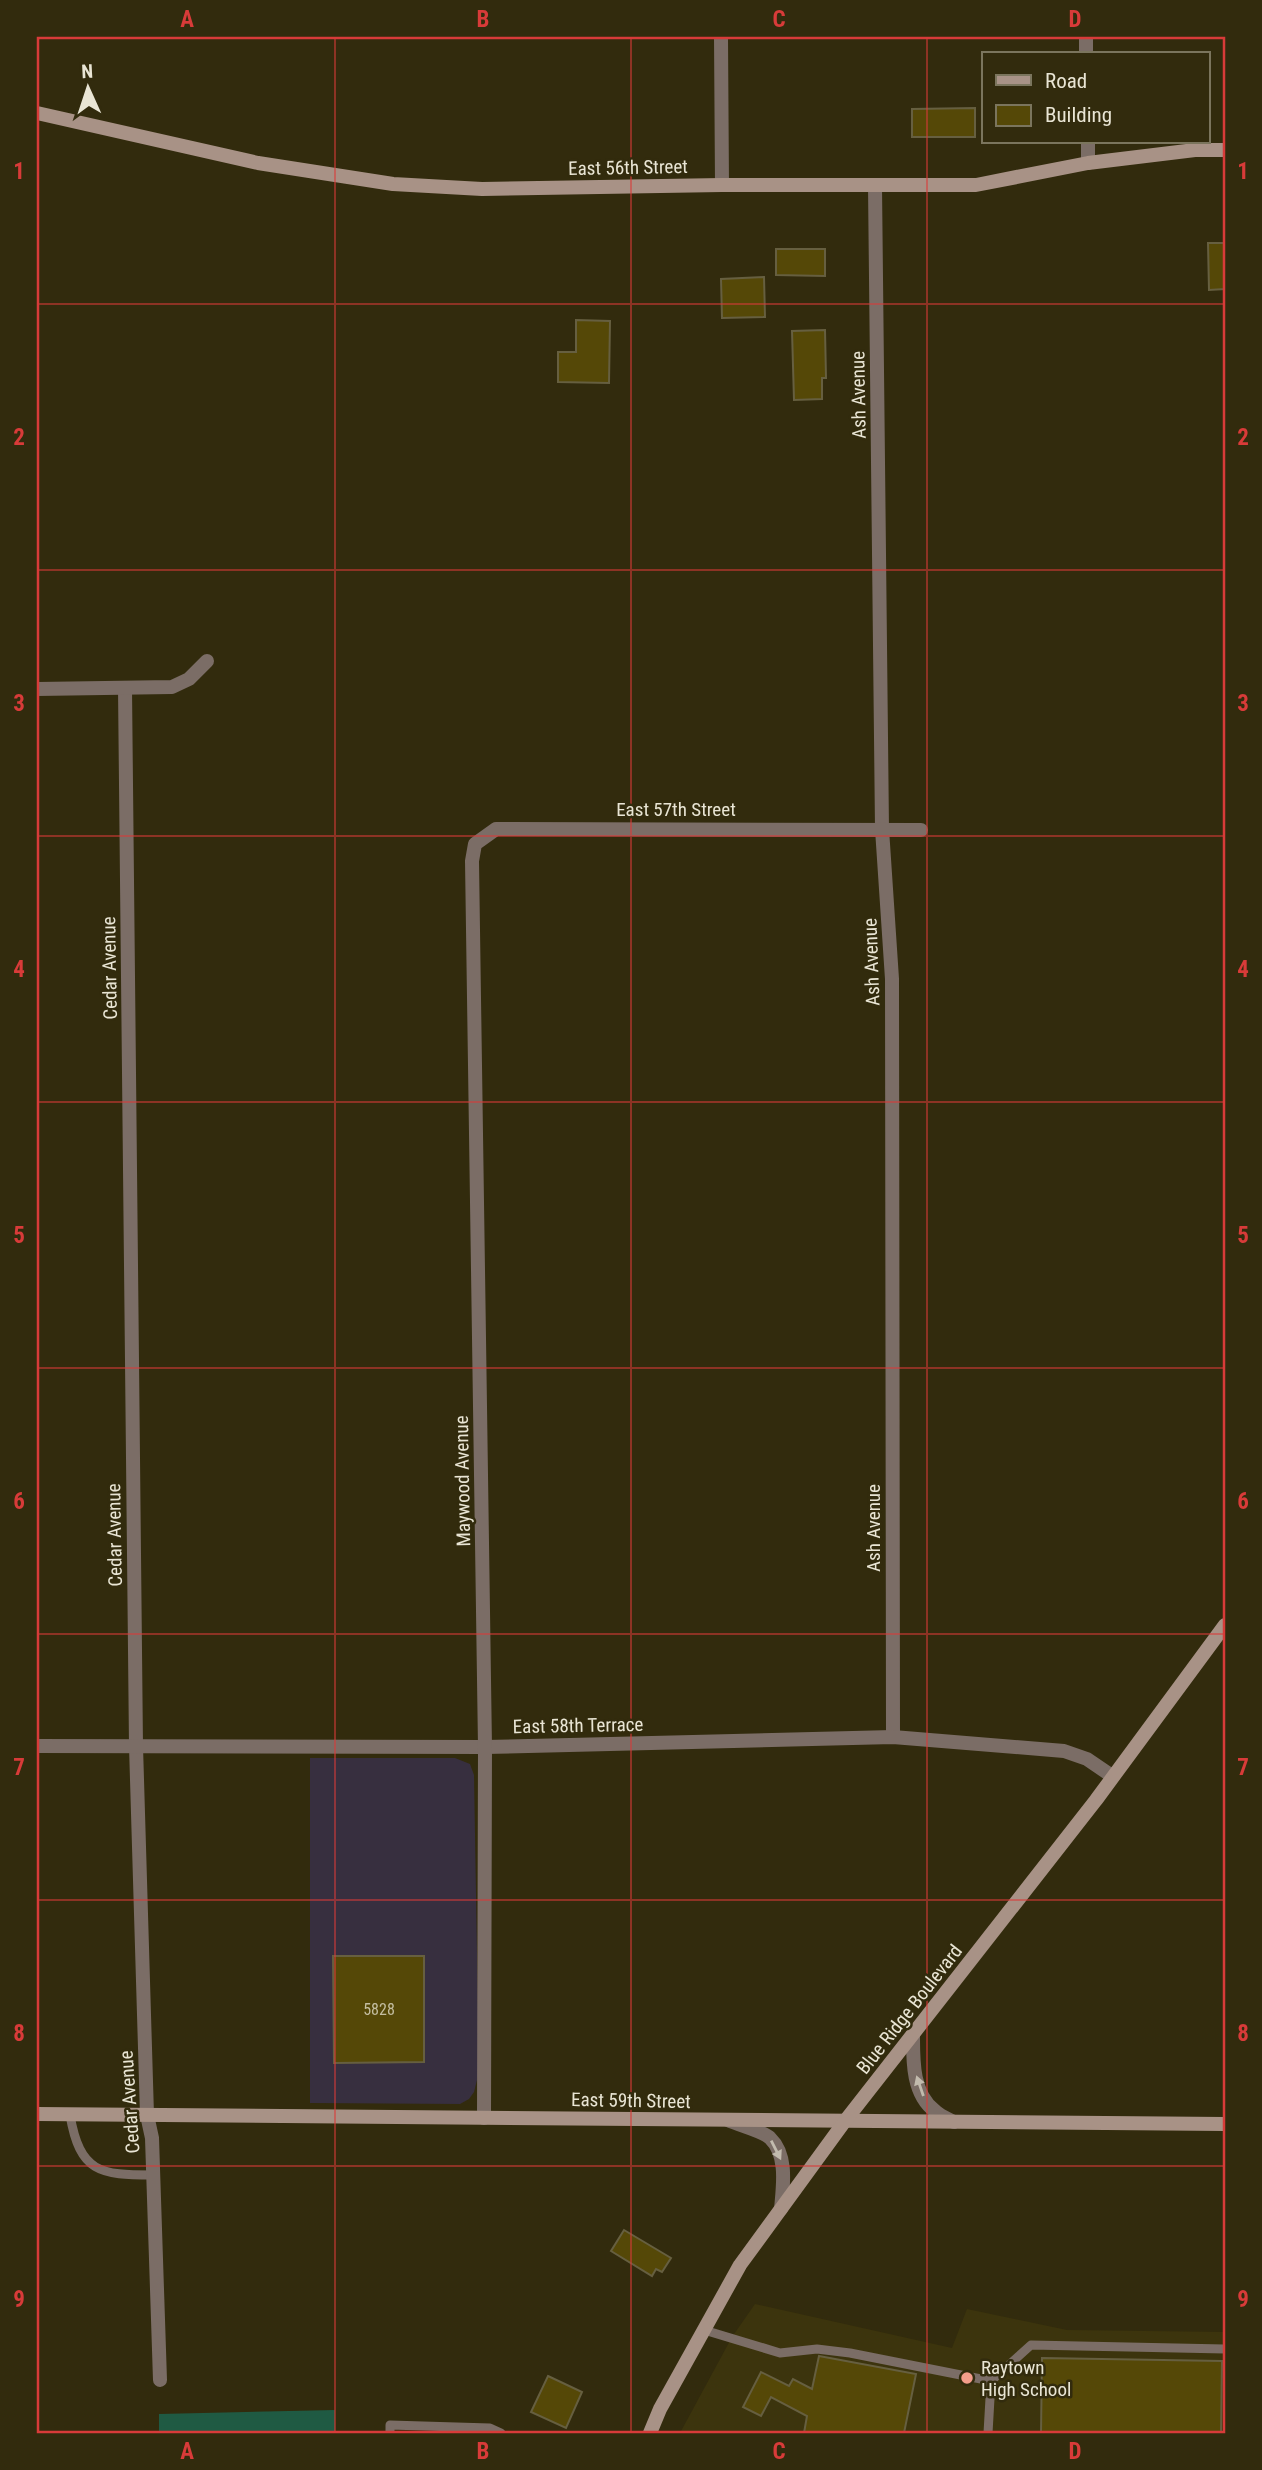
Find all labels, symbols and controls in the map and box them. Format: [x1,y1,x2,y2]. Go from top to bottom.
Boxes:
text: A [180,6,194,33]
text: B [477,6,489,33]
text: C [772,6,786,33]
text: D [1069,6,1082,33]
north arrow [52,52,122,122]
legend [982,52,1210,144]
text: N [81,60,94,83]
text: Road [1045,69,1087,93]
text: Building [1045,103,1112,127]
street label: East 56th Street [568,155,688,180]
text: 1 [13,158,25,185]
text: 1 [1237,158,1249,185]
street label: Ash Avenue [846,351,871,439]
text: 2 [13,424,25,451]
text: 2 [1237,424,1249,451]
text: 3 [13,690,25,717]
text: 3 [1237,690,1249,717]
street label: East 57th Street [616,798,736,821]
street label: Cedar Avenue [97,916,122,1020]
street label: Ash Avenue [858,918,885,1006]
text: 4 [13,956,25,983]
text: 4 [1237,956,1249,983]
text: 5 [13,1222,25,1249]
text: 5 [1237,1222,1249,1249]
street label: Maywood Avenue [450,1415,475,1547]
street label: Cedar Avenue [102,1483,127,1587]
street label: Ash Avenue [862,1484,885,1572]
text: 6 [13,1488,25,1515]
text: 6 [1237,1488,1249,1515]
street label: East 58th Terrace [513,1713,644,1738]
text: 7 [13,1754,25,1781]
text: 7 [1237,1754,1249,1781]
street label: Blue Ridge Boulevard [852,1940,967,2079]
house number: 5828 [363,2000,395,2019]
text: 8 [13,2020,25,2047]
text: 8 [1237,2020,1249,2047]
street label: Cedar Avenue [114,2050,145,2154]
one-way arrow [914,2075,924,2096]
street label: East 59th Street [571,2088,691,2113]
one-way arrow [770,2140,781,2160]
text: 9 [13,2286,25,2313]
text: 9 [1237,2286,1249,2313]
place label: Raytown High School [981,2356,1071,2401]
marker: Raytown High School [959,2370,975,2386]
text: A [180,2438,194,2465]
text: B [477,2438,489,2465]
text: C [772,2438,786,2465]
text: D [1069,2438,1082,2465]

